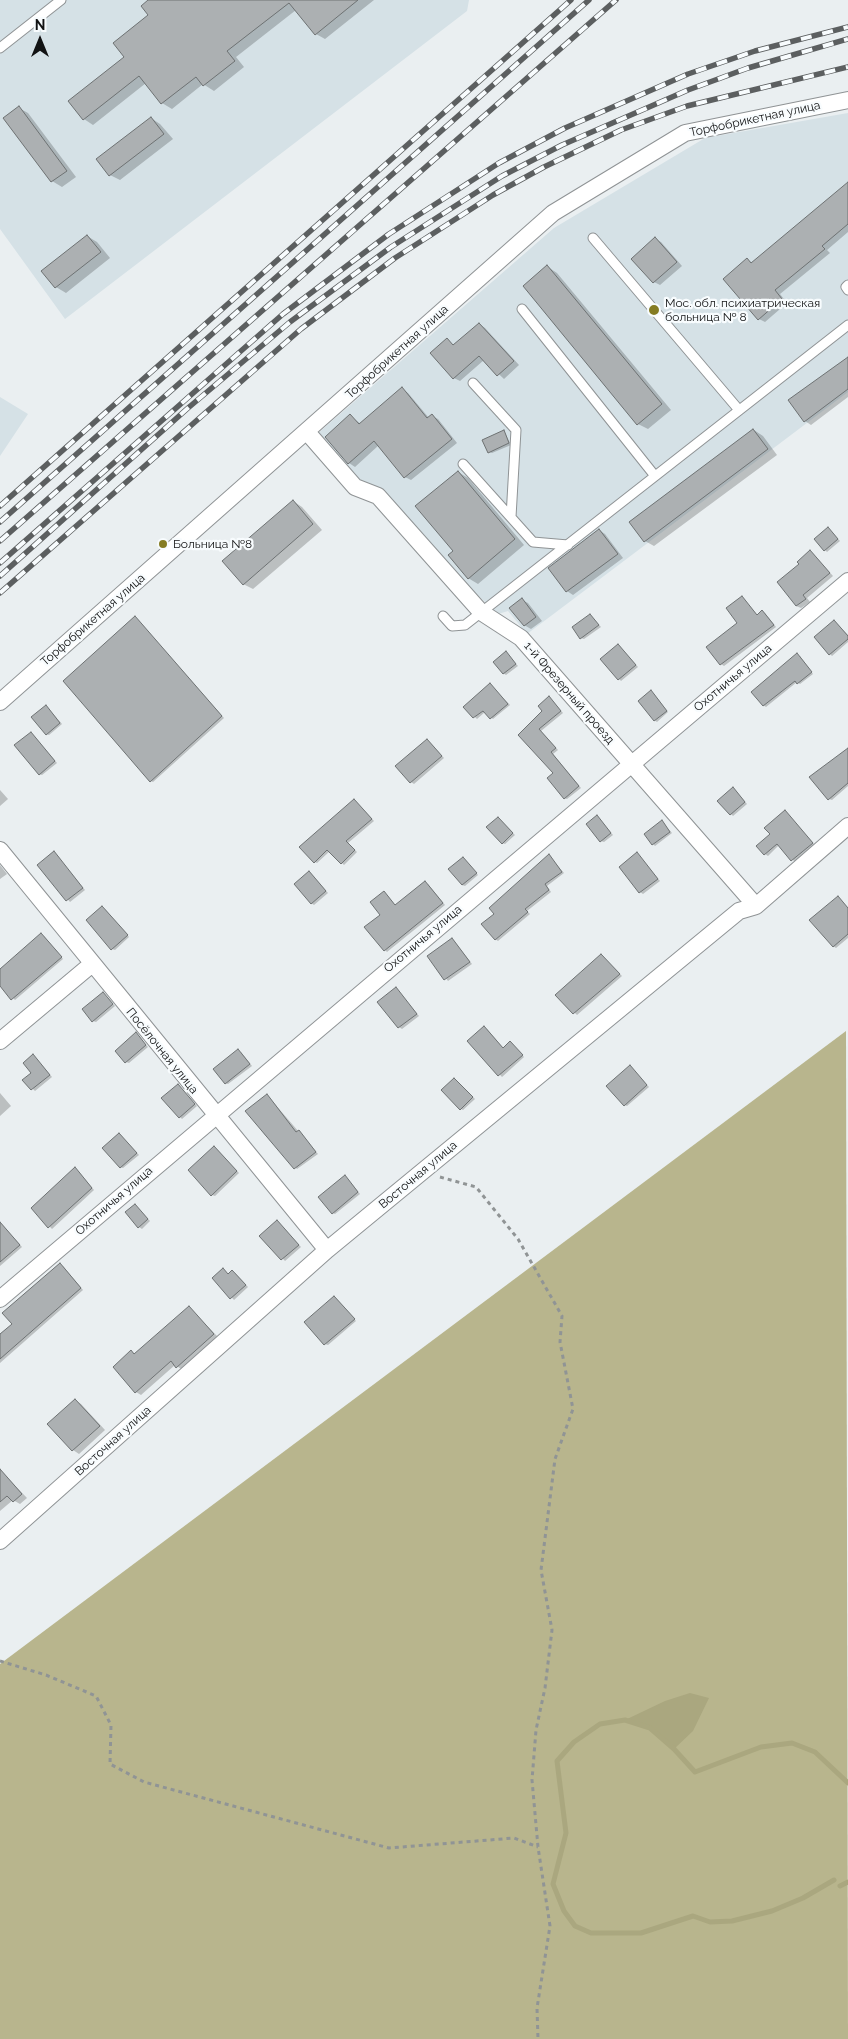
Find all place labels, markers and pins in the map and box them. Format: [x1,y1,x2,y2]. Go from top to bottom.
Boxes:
place label: Мос. обл. психиатрическая больница № 8 [665,296,820,324]
marker: Мос. обл. психиатрическая больница № 8 [647,303,661,317]
place label: Больница №8 [173,537,252,551]
marker: Больница №8 [157,538,169,550]

